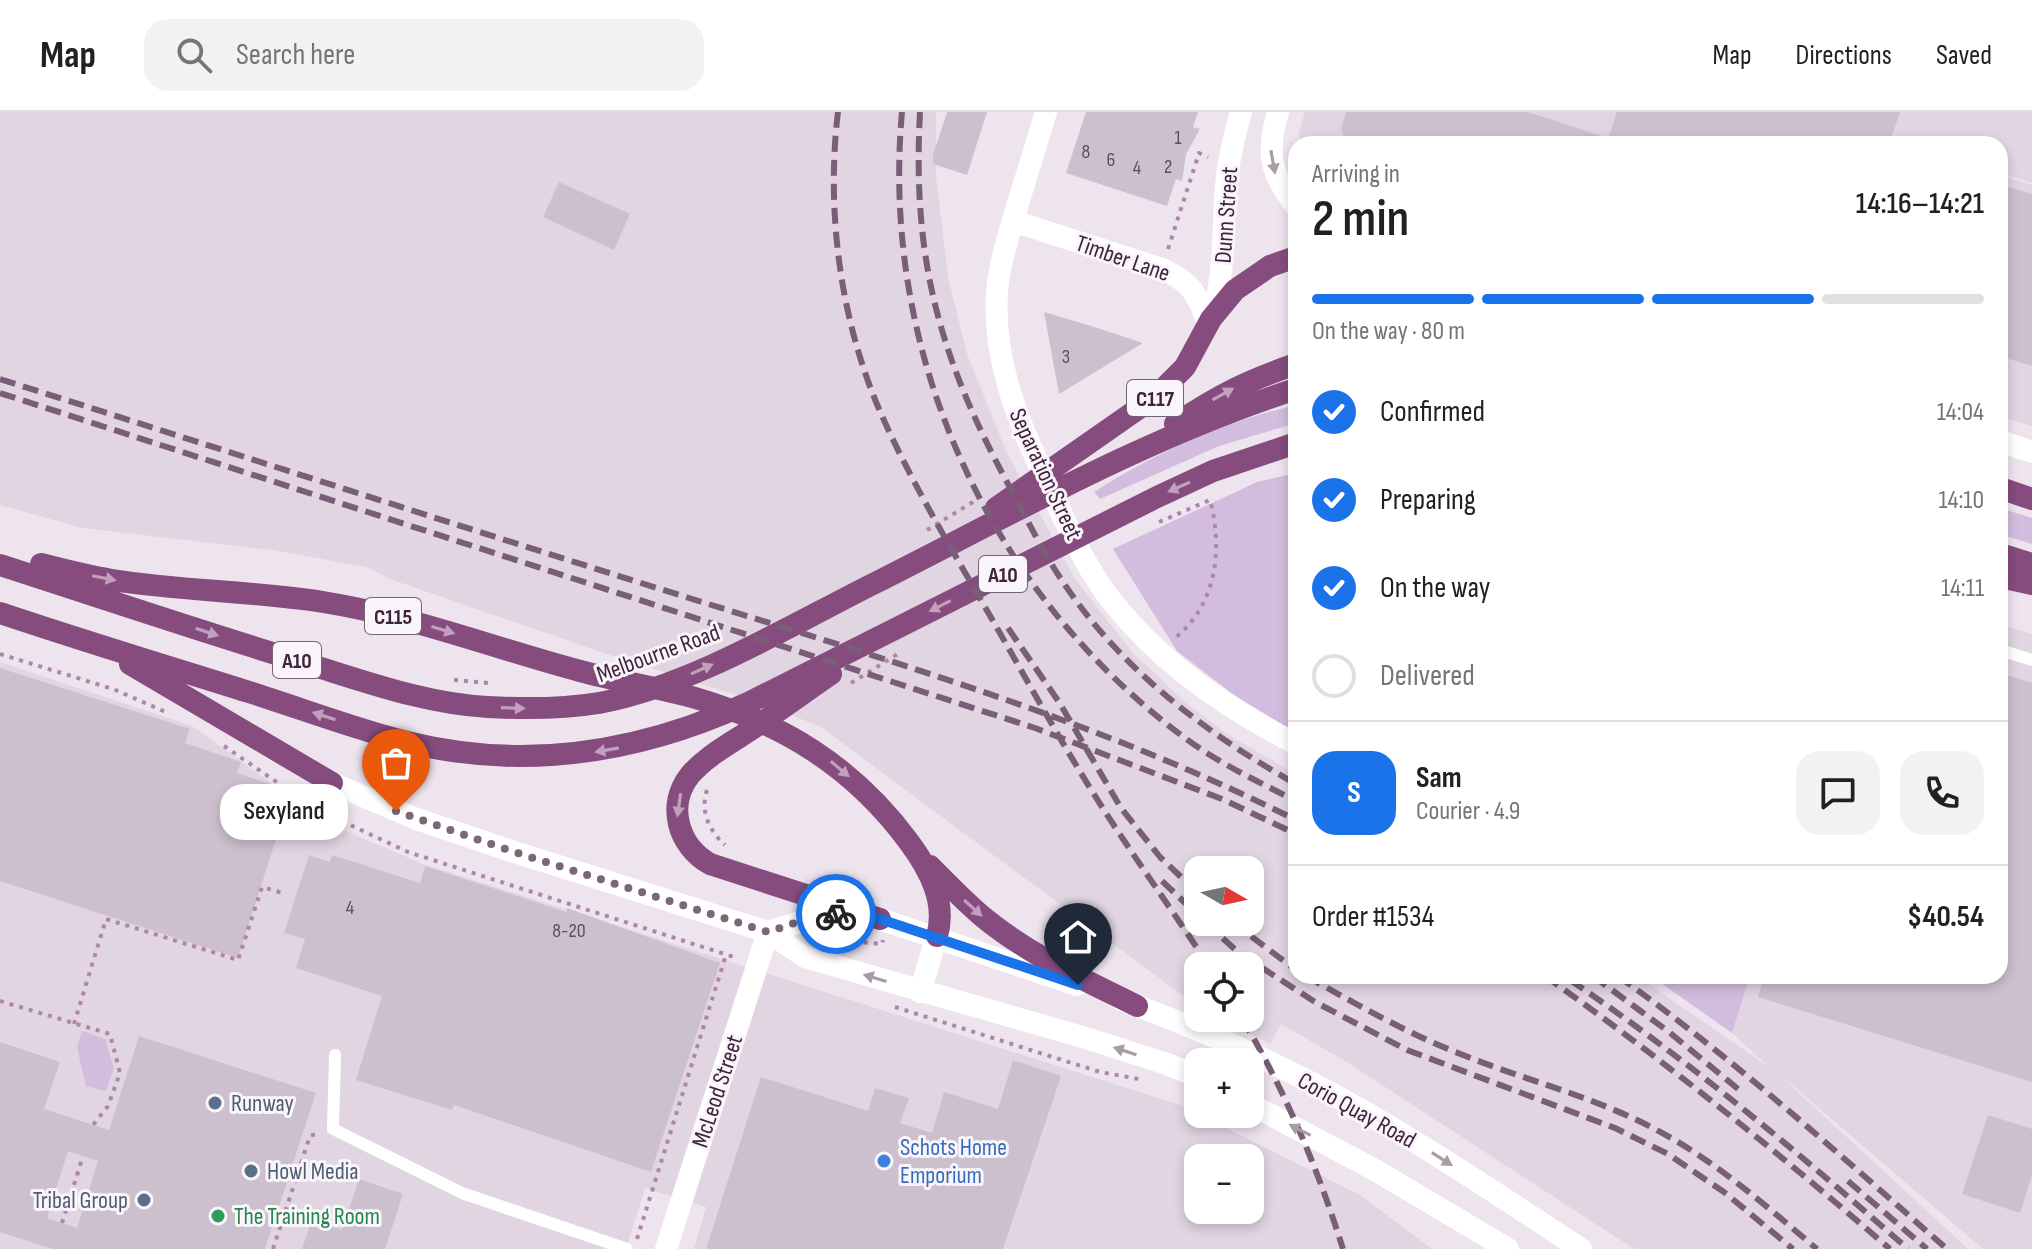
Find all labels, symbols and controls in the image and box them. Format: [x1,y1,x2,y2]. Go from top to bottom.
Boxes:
search box [144,19,704,91]
text: Map [40,33,96,78]
icon: search [172,33,216,77]
text: Search here [236,37,355,73]
text: Map [1713,39,1752,72]
text: Directions [1796,39,1892,72]
text: Saved [1936,39,1992,72]
house number: 1 [1175,126,1182,150]
house number: 8 [1082,140,1090,164]
house number: 6 [1107,148,1115,172]
one-way arrow [1268,149,1280,174]
house number: 2 [1164,155,1172,179]
house number: 4 [1133,156,1141,180]
text: Arriving in [1312,159,1400,190]
street label: Dunn Street [1209,166,1244,264]
text: 14:16–14:21 [1856,186,1984,222]
text: 2 min [1312,188,1409,251]
street label: Timber Lane [1072,229,1174,288]
text: On the way · 80 m [1312,316,1465,347]
house number: 3 [1062,345,1070,369]
road number: C117 [1127,380,1183,416]
one-way arrow [1212,387,1234,401]
icon: check [1312,390,1356,434]
text: Confirmed [1380,394,1485,430]
text: 14:04 [1937,397,1984,428]
street label: Separation Street [1003,404,1089,544]
icon: check [1312,478,1356,522]
one-way arrow [1168,480,1191,493]
text: Preparing [1380,482,1476,518]
text: 14:10 [1938,485,1984,516]
road number: A10 [979,556,1027,592]
icon: check [1312,566,1356,610]
text: On the way [1380,570,1490,606]
one-way arrow [92,572,117,585]
text: 14:11 [1941,573,1984,604]
road number: C115 [365,598,421,634]
one-way arrow [928,600,951,613]
street label: Melbourne Road [593,618,724,689]
one-way arrow [432,624,456,637]
one-way arrow [196,626,220,639]
road number: A10 [273,642,321,678]
text: Delivered [1380,658,1475,694]
one-way arrow [690,662,714,675]
one-way arrow [501,702,526,715]
one-way arrow [312,710,336,722]
pin [362,729,430,811]
icon: bag [374,741,418,785]
one-way arrow [594,744,619,756]
button: chat [1796,751,1880,835]
button: phone [1900,751,1984,835]
one-way arrow [829,760,849,777]
text: Sam [1416,760,1462,796]
text: S [1347,775,1361,811]
callout: Sexyland [220,783,348,839]
one-way arrow [672,792,685,817]
text: Sexyland [243,796,325,827]
text: Courier · 4.9 [1416,796,1520,827]
north arrow [1184,856,1264,936]
map controls [1184,856,1264,1224]
courier [796,874,876,954]
icon: bike [814,892,858,936]
house number: 4 [346,896,354,920]
one-way arrow [963,899,982,917]
text: Order #1534 [1312,899,1434,935]
text: $40.54 [1907,899,1984,935]
pin [1044,903,1112,985]
icon: home [1056,915,1100,959]
house number: 8-20 [552,919,586,943]
button: locate [1184,952,1264,1032]
one-way arrow [863,971,887,984]
street label: McLeod Street [686,1031,749,1151]
one-way arrow [1112,1044,1136,1056]
button: + [1184,1048,1264,1128]
street label: Corio Quay Road [1293,1066,1421,1155]
place label: Runway [231,1089,294,1118]
marker: Runway [206,1094,224,1112]
one-way arrow [1289,1123,1312,1136]
place label: Schots Home Emporium [900,1133,1007,1190]
button: − [1184,1144,1264,1224]
marker: Schots Home Emporium [875,1152,893,1170]
one-way arrow [1432,1152,1453,1167]
place label: Howl Media [267,1157,358,1186]
marker: Howl Media [242,1162,260,1180]
place label: Tribal Group [33,1186,128,1215]
marker: Tribal Group [135,1191,153,1209]
place label: The Training Room [234,1202,380,1231]
marker: The Training Room [209,1207,227,1225]

